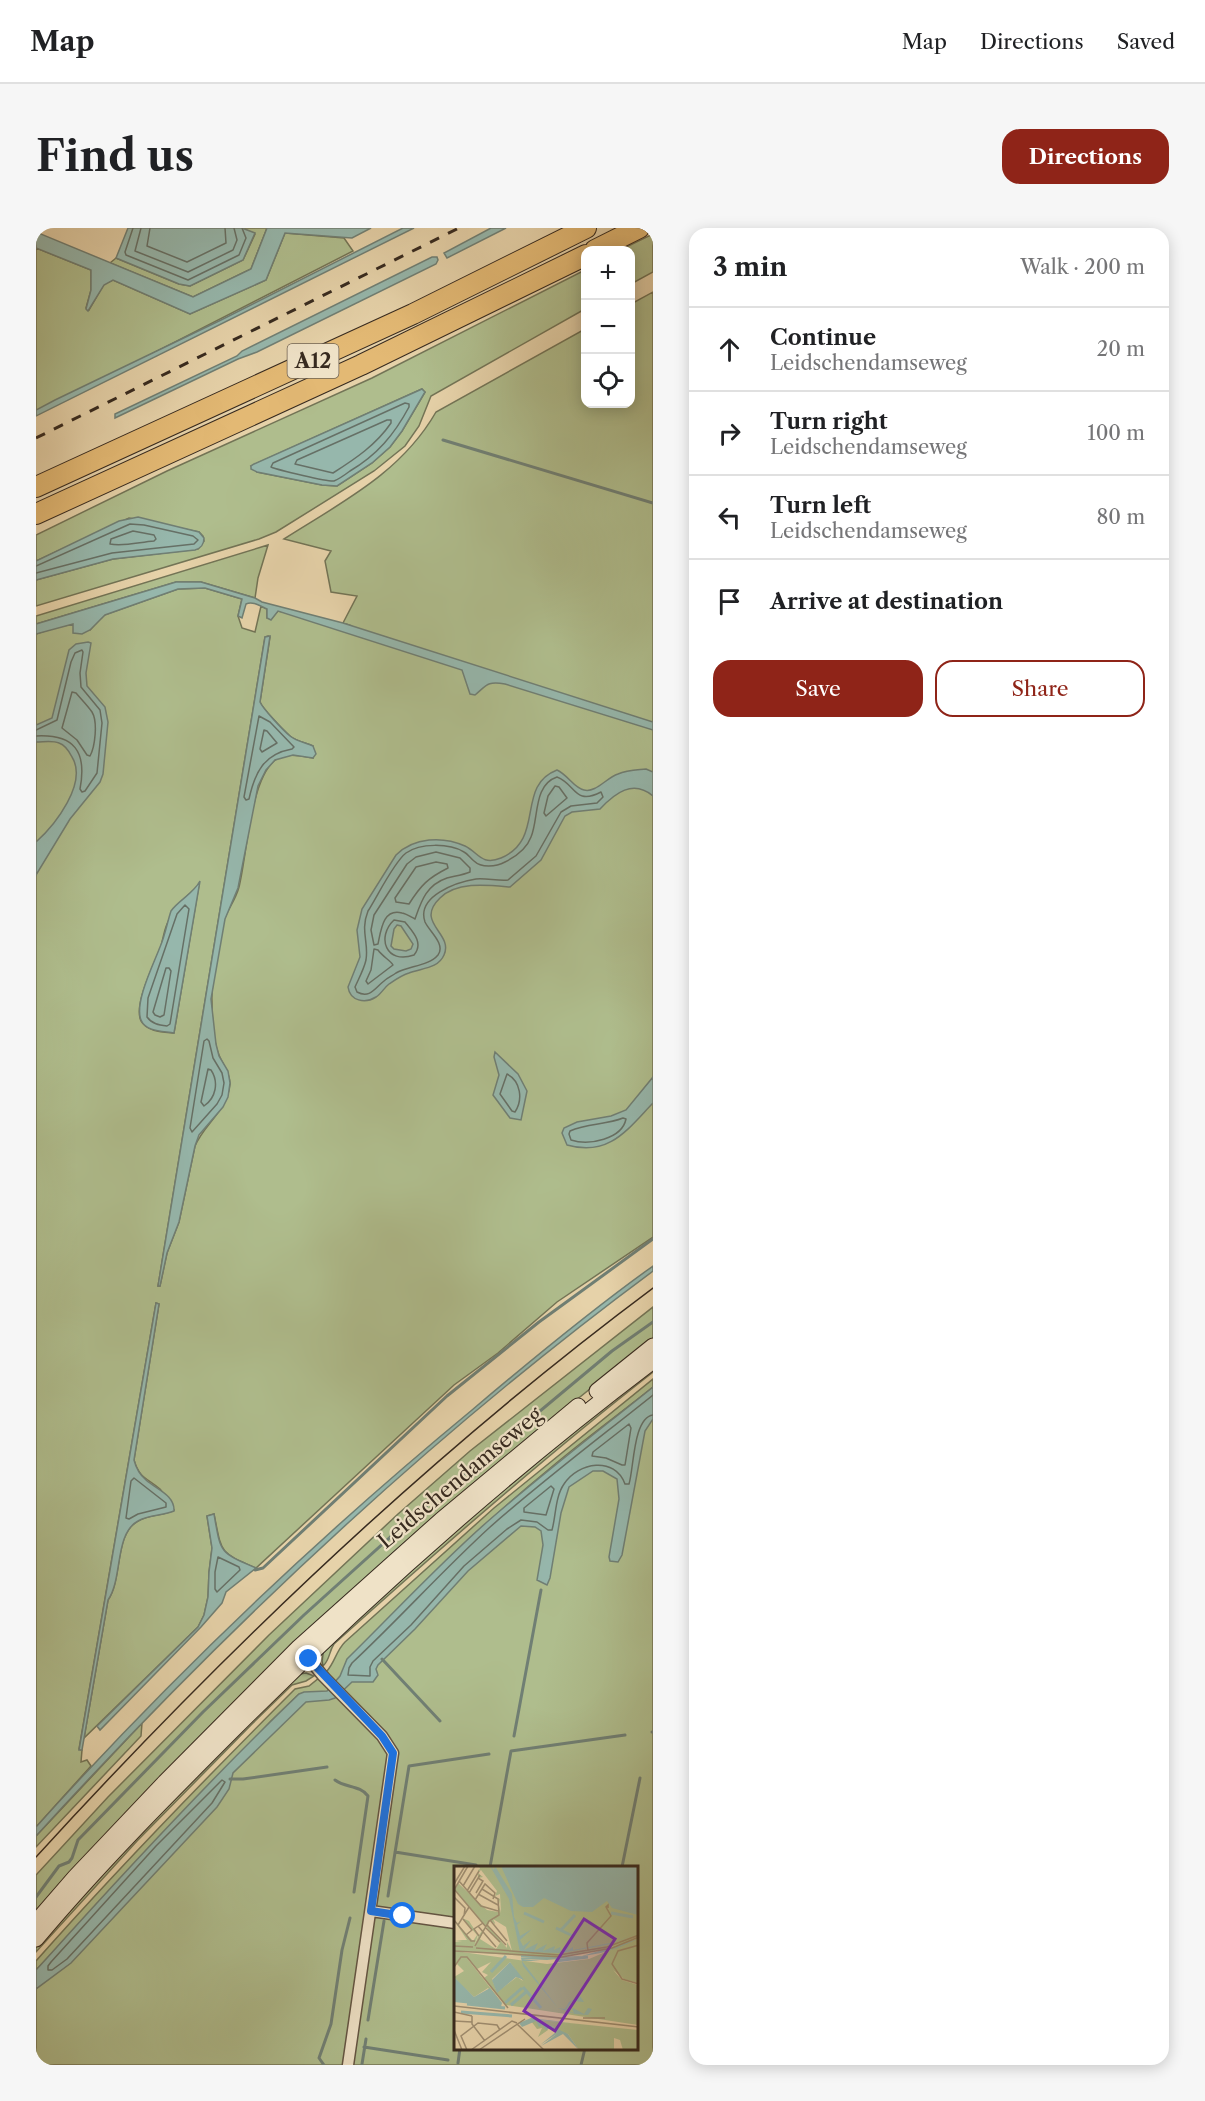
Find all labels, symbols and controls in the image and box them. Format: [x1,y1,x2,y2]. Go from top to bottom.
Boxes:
text: Map [30,24,94,58]
text: Map [902,29,947,54]
text: Directions [980,29,1084,54]
text: Saved [1117,29,1175,54]
button: Directions [1002,129,1169,184]
text: Find us [36,130,194,182]
map controls [581,246,635,408]
button: + [581,246,635,300]
text: 3 min [713,251,787,283]
text: Walk · 200 m [1020,255,1145,279]
button: − [581,300,635,354]
text: Continue [770,324,876,351]
icon: ahead [713,333,746,366]
text: 20 m [1097,337,1145,361]
road number: A12 [288,344,338,378]
text: Leidschendamseweg [770,351,967,375]
button: locate [581,354,635,408]
text: Turn right [770,408,888,435]
icon: right [713,417,746,450]
text: 100 m [1087,421,1145,445]
text: Leidschendamseweg [770,435,967,459]
text: Turn left [770,492,871,519]
icon: left [713,501,746,534]
text: 80 m [1097,505,1145,529]
text: Leidschendamseweg [770,519,967,543]
icon: arrive [713,585,746,618]
text: Arrive at destination [770,588,1003,615]
button: Save [713,660,923,717]
button: Share [935,660,1145,717]
street label: Leidschendamseweg [373,1401,548,1554]
route end [295,1645,321,1671]
inset map [454,1866,638,2050]
route start [389,1902,415,1928]

